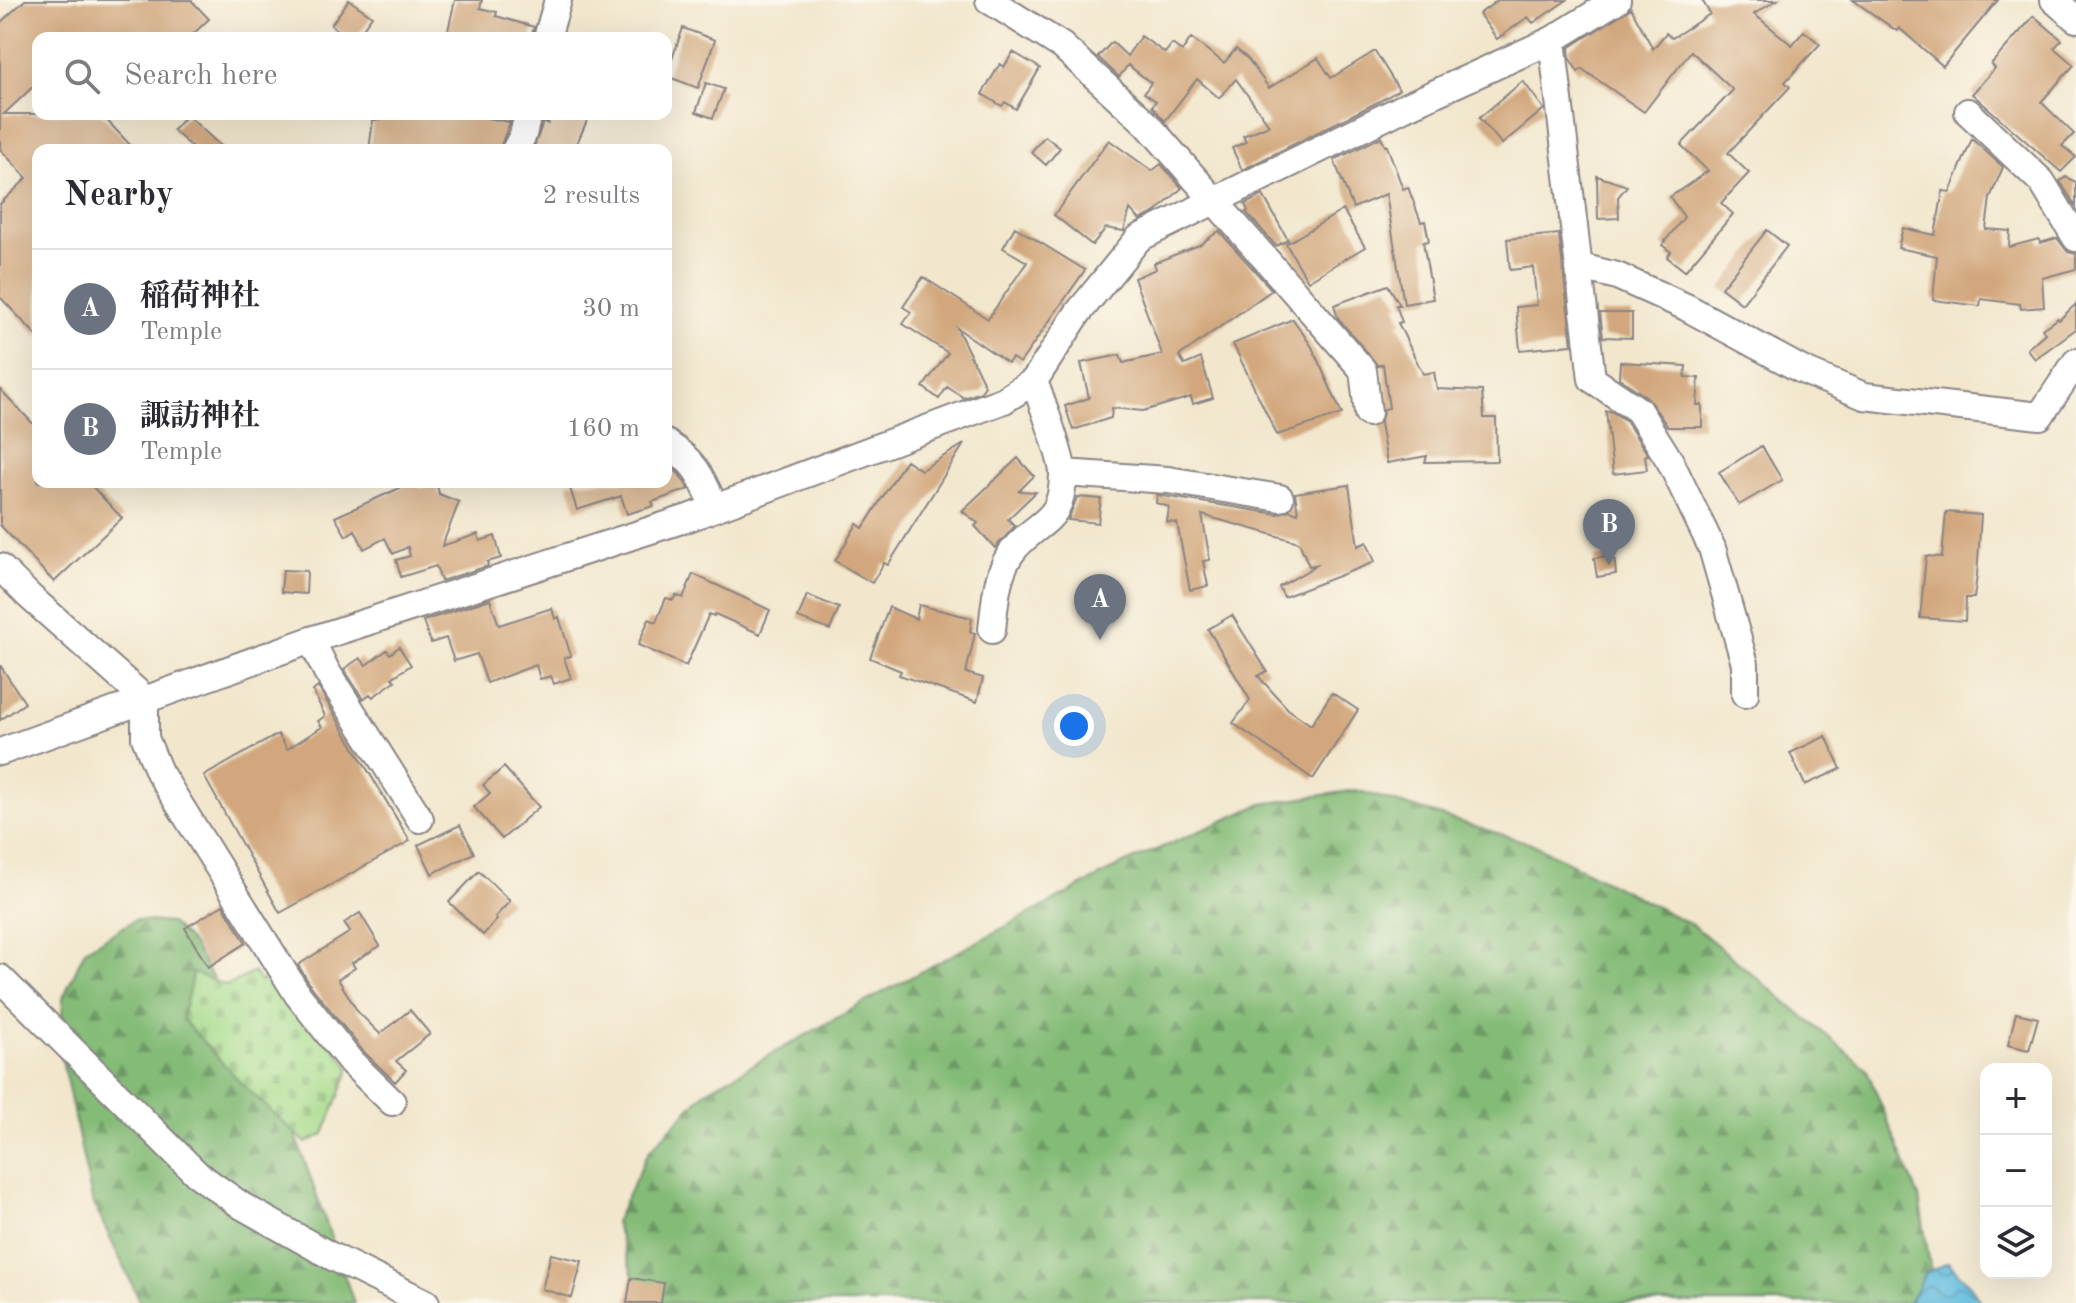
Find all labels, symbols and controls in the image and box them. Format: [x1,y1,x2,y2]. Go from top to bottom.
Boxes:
search box [32,32,672,120]
icon: search [60,54,104,98]
text: Search here [124,61,278,91]
text: Nearby [64,179,174,213]
text: 2 results [542,183,640,209]
text: 稲荷神社 [140,282,260,312]
text: A [80,296,100,322]
text: 30 m [582,296,640,322]
text: Temple [140,319,222,345]
text: 諏訪神社 [140,402,260,432]
text: B [81,416,99,442]
text: 160 m [567,416,640,442]
text: Temple [140,439,222,465]
pin: B [1583,499,1635,565]
pin: A [1074,574,1126,640]
your location [1054,706,1094,746]
map controls [1980,1063,2052,1279]
button: + [1980,1063,2052,1135]
button: − [1980,1135,2052,1207]
button: layers [1980,1207,2052,1279]

